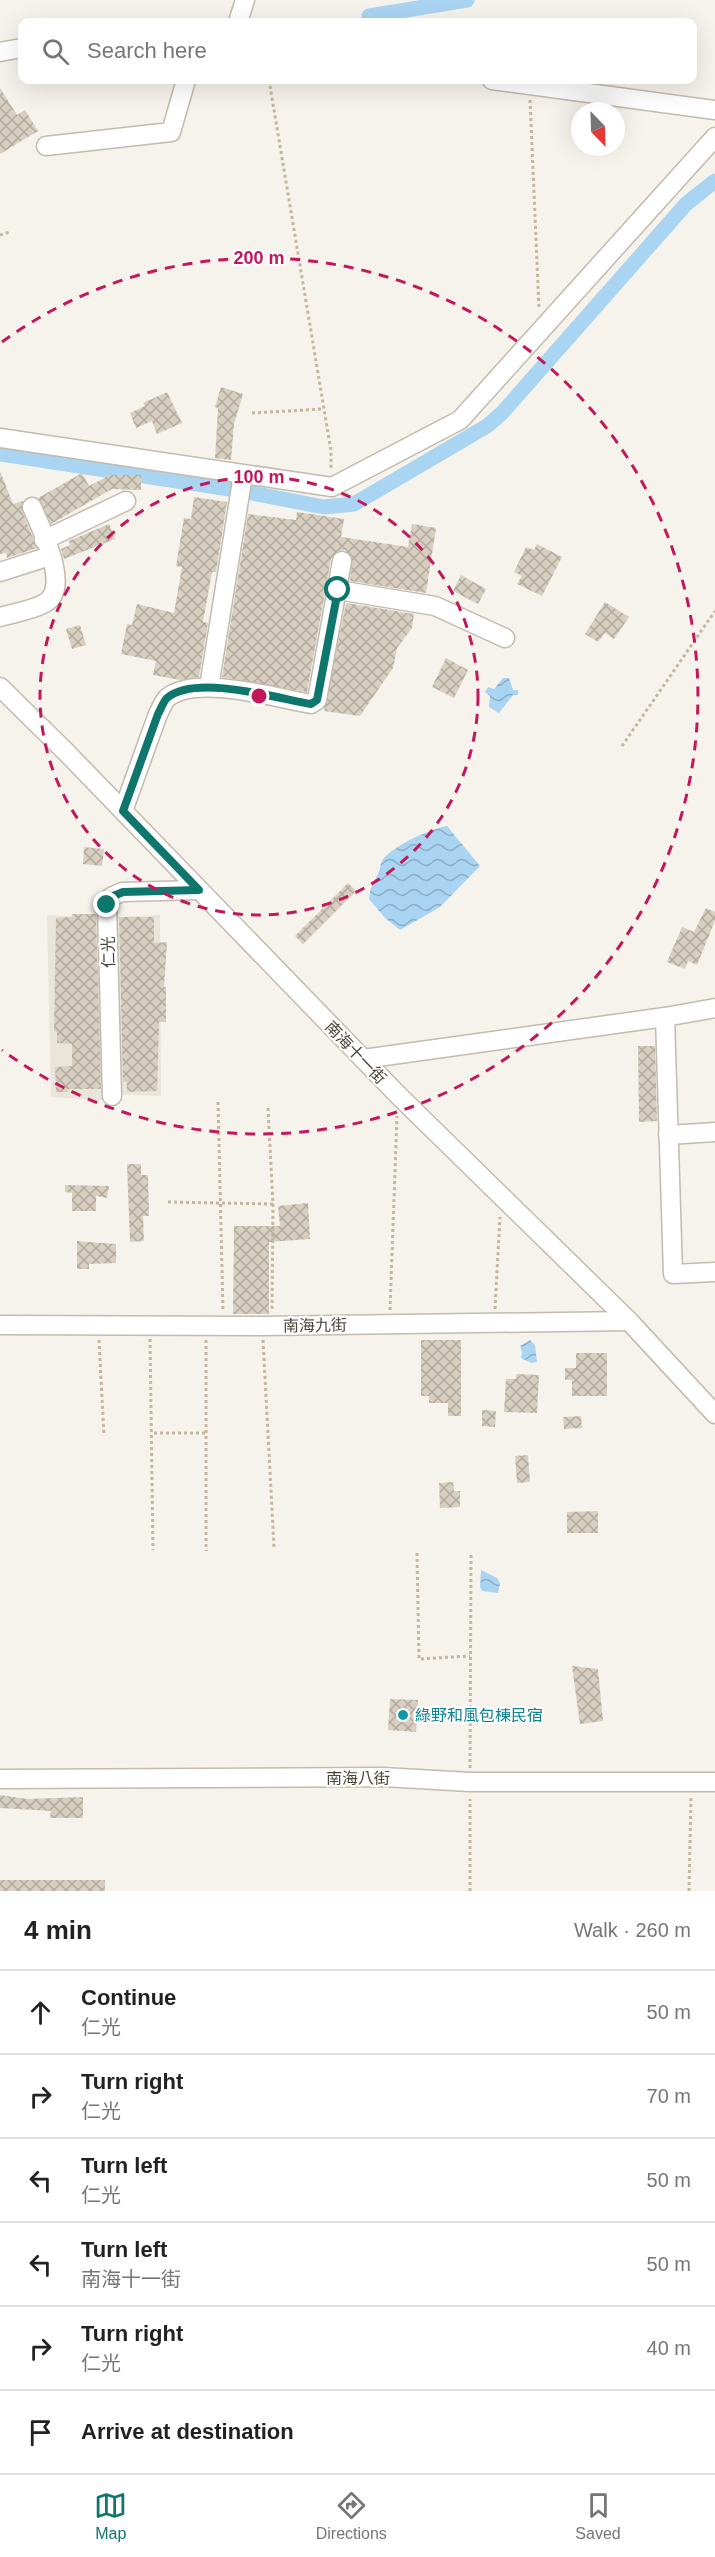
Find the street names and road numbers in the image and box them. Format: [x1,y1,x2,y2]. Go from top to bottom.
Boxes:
street label: 仁光 [100,936,117,968]
street label: 南海十一街 [322,1018,390,1087]
street label: 南海九街 [283,1316,347,1335]
street label: 南海八街 [326,1770,390,1787]

